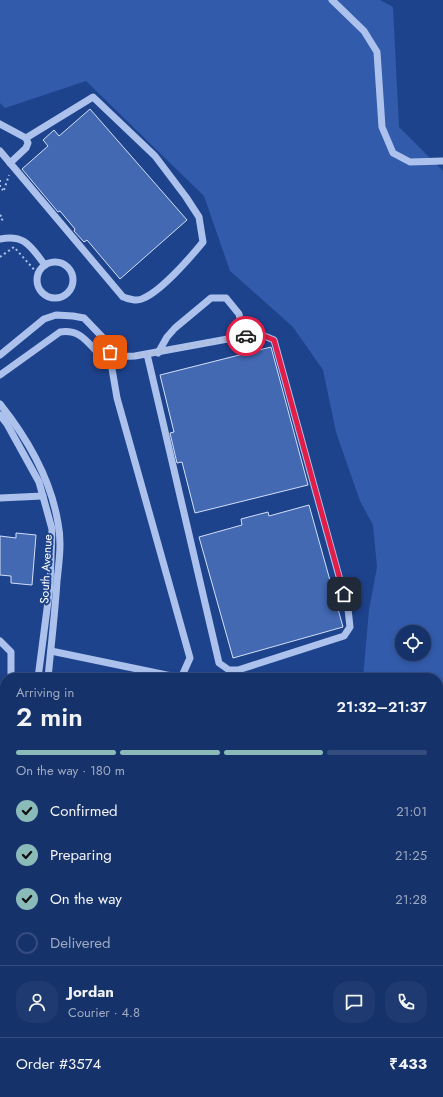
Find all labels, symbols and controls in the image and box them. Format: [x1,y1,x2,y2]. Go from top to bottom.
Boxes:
courier [226,316,266,356]
icon: car [235,325,257,347]
pin [93,335,127,369]
icon: bag [99,341,121,363]
street label: South Avenue [35,534,57,604]
pin [327,577,361,611]
icon: home [333,583,355,605]
map controls [395,625,431,661]
button: locate [395,625,431,661]
text: Arriving in [16,683,74,702]
text: 21:32–21:37 [337,696,427,718]
text: 2 min [16,698,83,736]
text: On the way · 180 m [16,761,125,780]
icon: check [16,800,38,822]
text: Confirmed [50,800,118,822]
text: 21:01 [396,802,427,821]
icon: check [16,844,38,866]
text: Preparing [50,844,112,866]
text: 21:25 [395,846,427,865]
icon: check [16,888,38,910]
text: On the way [50,888,122,910]
text: 21:28 [395,890,427,909]
text: Delivered [50,932,111,954]
button: person [16,981,58,1023]
text: Jordan [68,981,114,1003]
button: chat [333,981,375,1023]
button: phone [385,981,427,1023]
text: Courier · 4.8 [68,1003,140,1022]
text: Order #3574 [16,1053,101,1075]
text: ₹433 [389,1053,427,1075]

